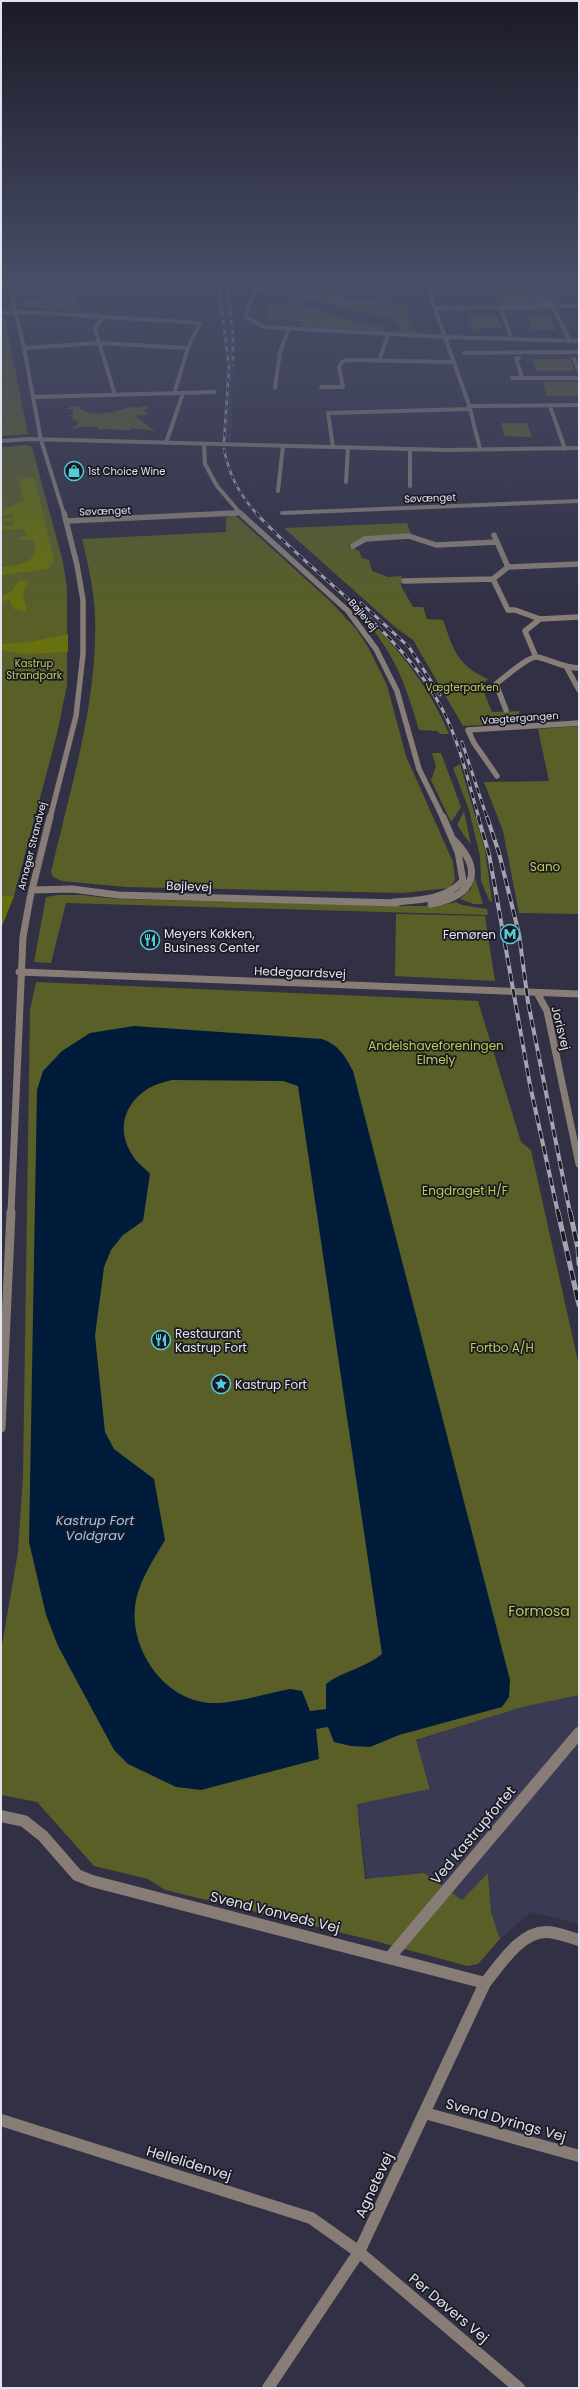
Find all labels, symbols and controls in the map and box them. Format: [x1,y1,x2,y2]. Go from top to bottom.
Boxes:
shop icon: 1st Choice Wine [63,460,85,482]
place label: 1st Choice Wine [88,464,165,479]
street label: Søvænget [404,490,457,506]
street label: Søvænget [79,503,132,519]
street label: Bøjlevej [345,596,381,634]
park label: Kastrup Strandpark [6,656,63,683]
park label: Vægterparken [425,680,499,695]
street label: Vægtergangen [481,708,559,728]
street label: Amager Strandvej [14,800,50,892]
park label: Sano [530,858,561,875]
street label: Bøjlevej [166,877,212,895]
metro station icon: Femøren [499,923,521,945]
place label: Meyers Køkken, Business Center [164,925,260,956]
place label: Femøren [443,926,496,943]
restaurant icon: Meyers Køkken, Business Center [139,929,161,951]
street label: Hedegaardsvej [254,962,346,982]
street label: Jorisvej [547,1004,575,1052]
park label: Andelshaveforeningen Elmely [368,1037,504,1068]
park label: Engdraget H/F [422,1182,508,1199]
place label: Restaurant Kastrup Fort [175,1325,247,1356]
restaurant icon: Restaurant Kastrup Fort [150,1329,172,1351]
park label: Fortbo A/H [470,1339,534,1356]
place icon: Kastrup Fort [210,1373,232,1395]
place label: Kastrup Fort [235,1376,307,1393]
water label: Kastrup Fort Voldgrav [56,1511,134,1545]
park label: Formosa [508,1601,570,1621]
street label: Ved Kastrupfortet [426,1781,520,1889]
street label: Svend Vonveds Vej [208,1886,342,1938]
street label: Svend Dyrings Vej [443,2093,569,2147]
street label: Hellelidenvej [144,2141,234,2185]
street label: Agnetevej [350,2149,398,2221]
street label: Per Døvers Vej [405,2269,493,2347]

